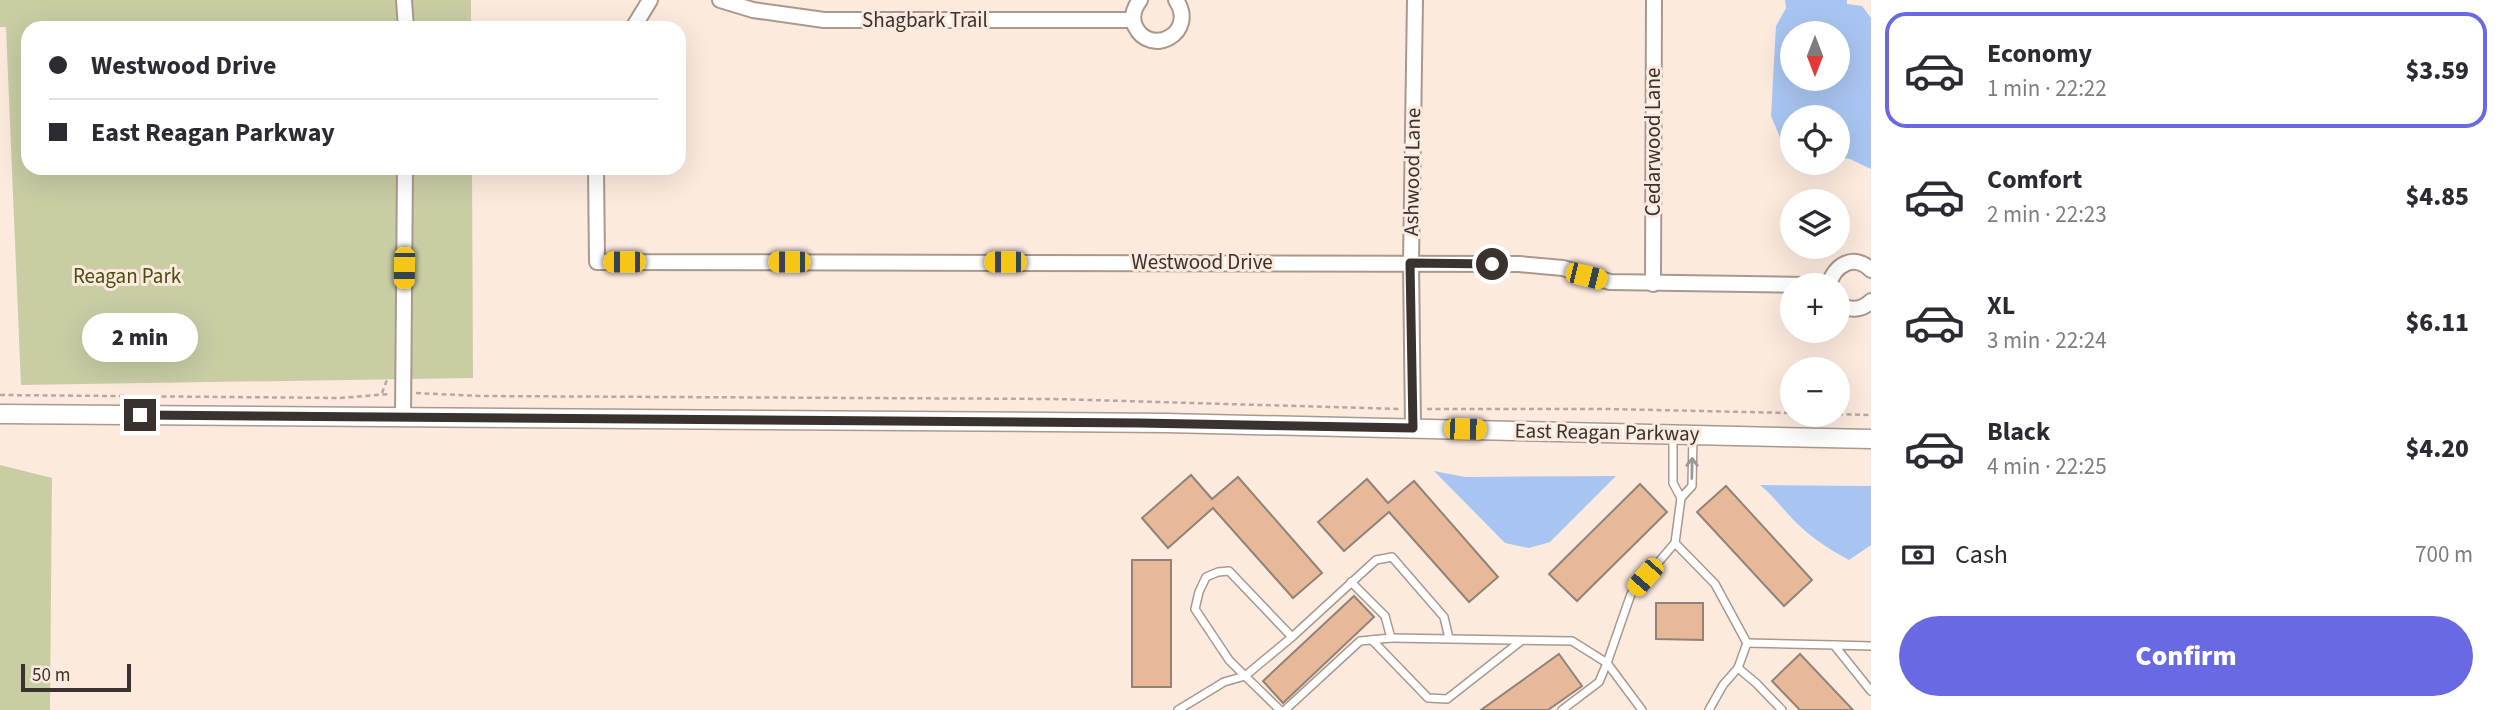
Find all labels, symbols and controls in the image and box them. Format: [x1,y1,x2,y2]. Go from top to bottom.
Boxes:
street label: Shagbark Trail [862,5,988,35]
north arrow [1780,21,1850,91]
map controls [1780,21,1850,427]
text: Economy [1987,35,2092,72]
icon: car [1903,39,1966,102]
text: Westwood Drive [91,47,276,84]
text: $3.59 [2405,52,2469,89]
street label: Cedarwood Lane [1638,68,1668,216]
text: 1 min · 22:22 [1987,72,2107,105]
button: locate [1780,105,1850,175]
street label: Ashwood Lane [1396,108,1428,236]
text: East Reagan Parkway [91,114,335,151]
text: Comfort [1987,161,2082,198]
icon: car [1903,165,1966,228]
text: $4.85 [2405,178,2469,215]
button: layers [1780,189,1850,259]
text: 2 min · 22:23 [1987,198,2107,231]
car [394,247,415,289]
street label: Westwood Drive [1131,247,1273,277]
route start [1476,248,1508,280]
car [604,252,646,273]
car [769,252,811,273]
car [985,252,1027,273]
park label: Reagan Park [73,261,182,291]
car [1564,261,1609,291]
button: + [1780,273,1850,343]
text: XL [1987,287,2015,324]
icon: car [1903,291,1966,354]
text: $6.11 [2405,304,2469,341]
callout: 2 min [82,314,198,362]
text: 2 min [112,321,168,354]
text: 3 min · 22:24 [1987,324,2107,357]
button: − [1780,357,1850,427]
route end [124,399,156,431]
text: Black [1987,413,2050,450]
street label: East Reagan Parkway [1514,415,1700,449]
icon: car [1903,417,1966,480]
car [1444,418,1487,440]
text: $4.20 [2405,430,2469,467]
text: 4 min · 22:25 [1987,450,2107,483]
one-way arrow [1686,457,1699,480]
icon: cash [1899,536,1937,574]
text: Cash [1955,536,2008,573]
text: 700 m [2415,538,2473,571]
car [1624,554,1667,600]
button: Confirm [1899,616,2473,696]
scale bar [21,661,131,693]
text: 50 m [32,662,70,689]

